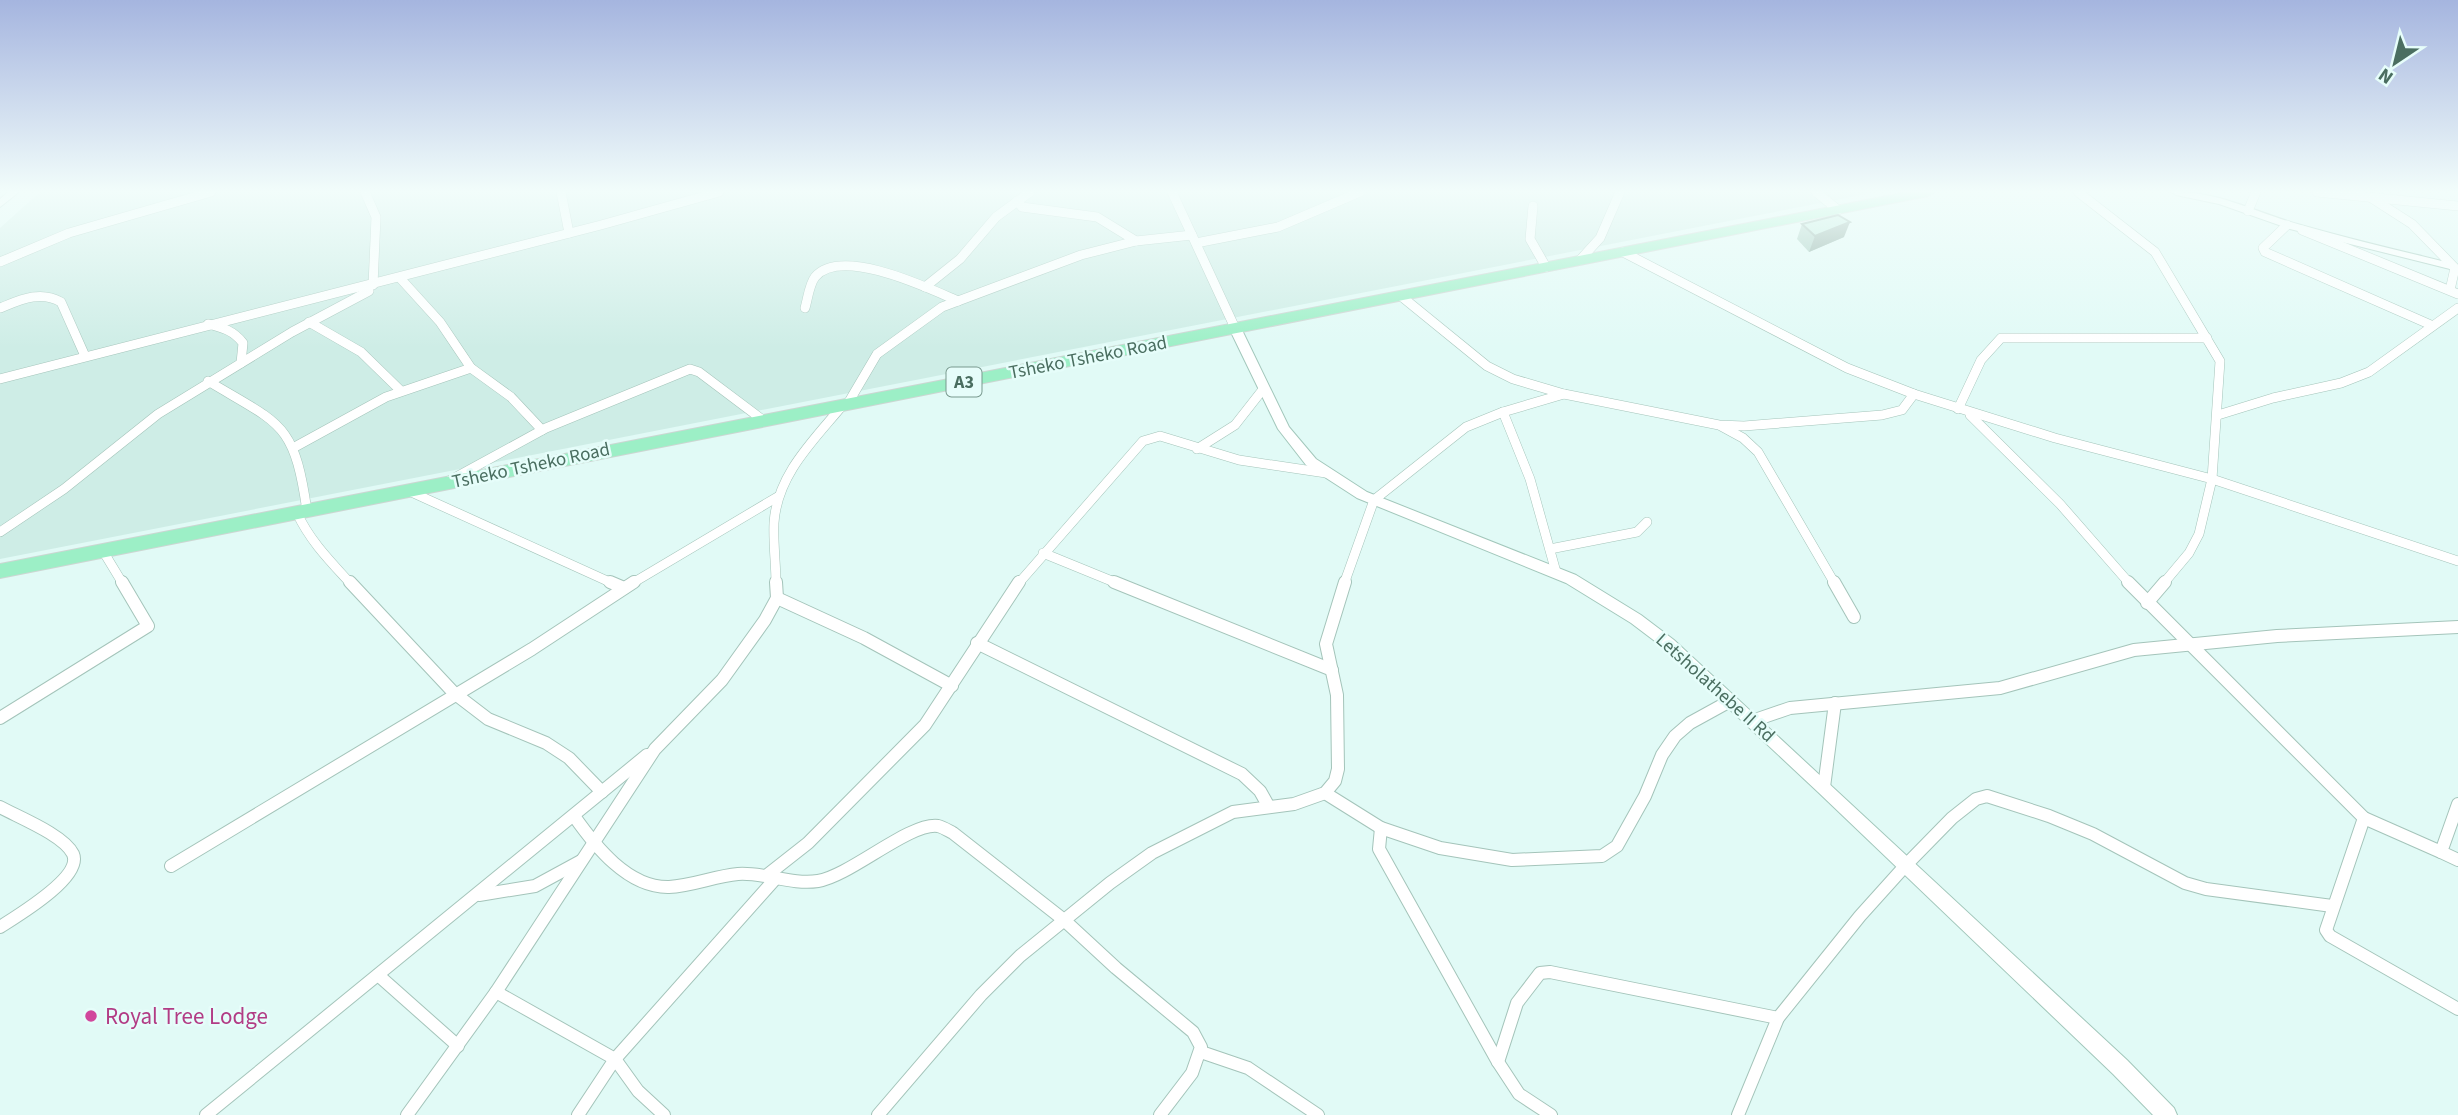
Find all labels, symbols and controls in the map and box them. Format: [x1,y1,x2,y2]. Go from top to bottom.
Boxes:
north arrow [2360,28,2430,98]
text: N [2373,61,2399,90]
street label: Tsheko Tsheko Road [1007,329,1169,387]
road number: A3 [946,368,982,396]
street label: Tsheko Tsheko Road [450,436,612,496]
street label: Letsholathebe II Rd [1649,627,1781,749]
place label: Royal Tree Lodge [105,1000,268,1033]
marker: Royal Tree Lodge [83,1008,99,1024]

